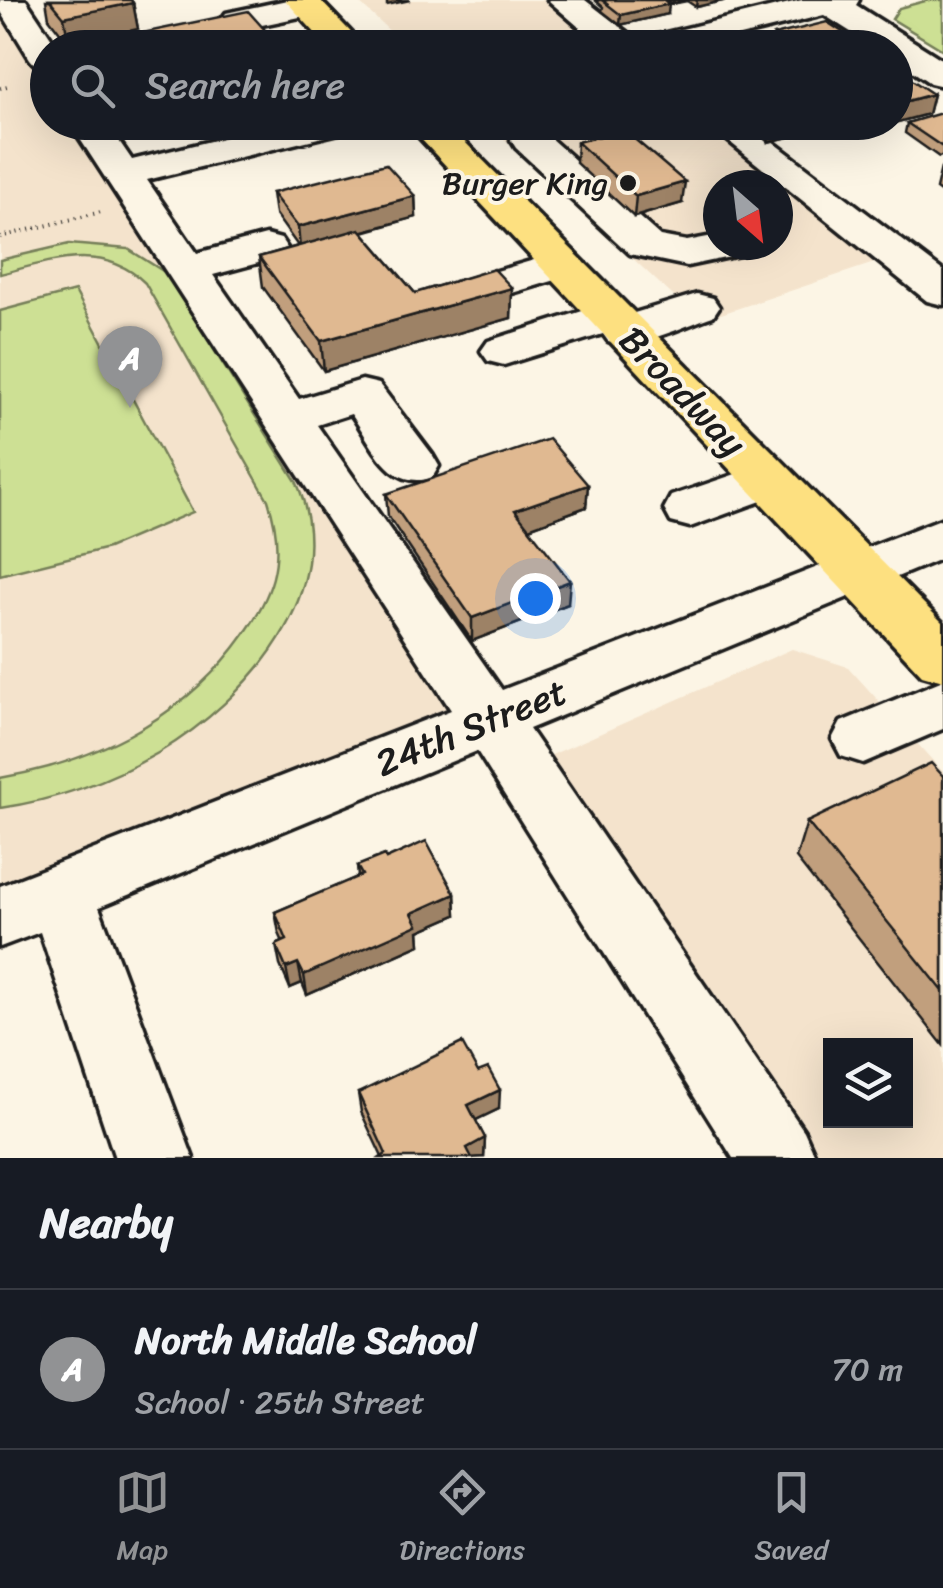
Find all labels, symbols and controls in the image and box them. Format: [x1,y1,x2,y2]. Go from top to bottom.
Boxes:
search box [30,30,913,140]
text: Search here [145,52,345,119]
icon: search [65,58,120,113]
place label: Burger King [442,155,608,212]
north arrow [703,170,793,260]
marker: Burger King [617,172,639,194]
street label: Broadway [602,309,764,473]
pin: A [98,326,162,408]
your location [510,573,561,624]
street label: 24th Street [365,658,578,796]
map controls [823,1038,913,1128]
button: layers [823,1038,913,1128]
text: Nearby [40,1186,173,1260]
text: North Middle School [135,1307,477,1374]
text: A [62,1341,83,1398]
text: 70 m [832,1341,903,1398]
text: School · 25th Street [135,1374,425,1431]
tab: Map [115,1465,170,1574]
tab: Directions [399,1465,525,1574]
tab: Saved [754,1465,828,1574]

